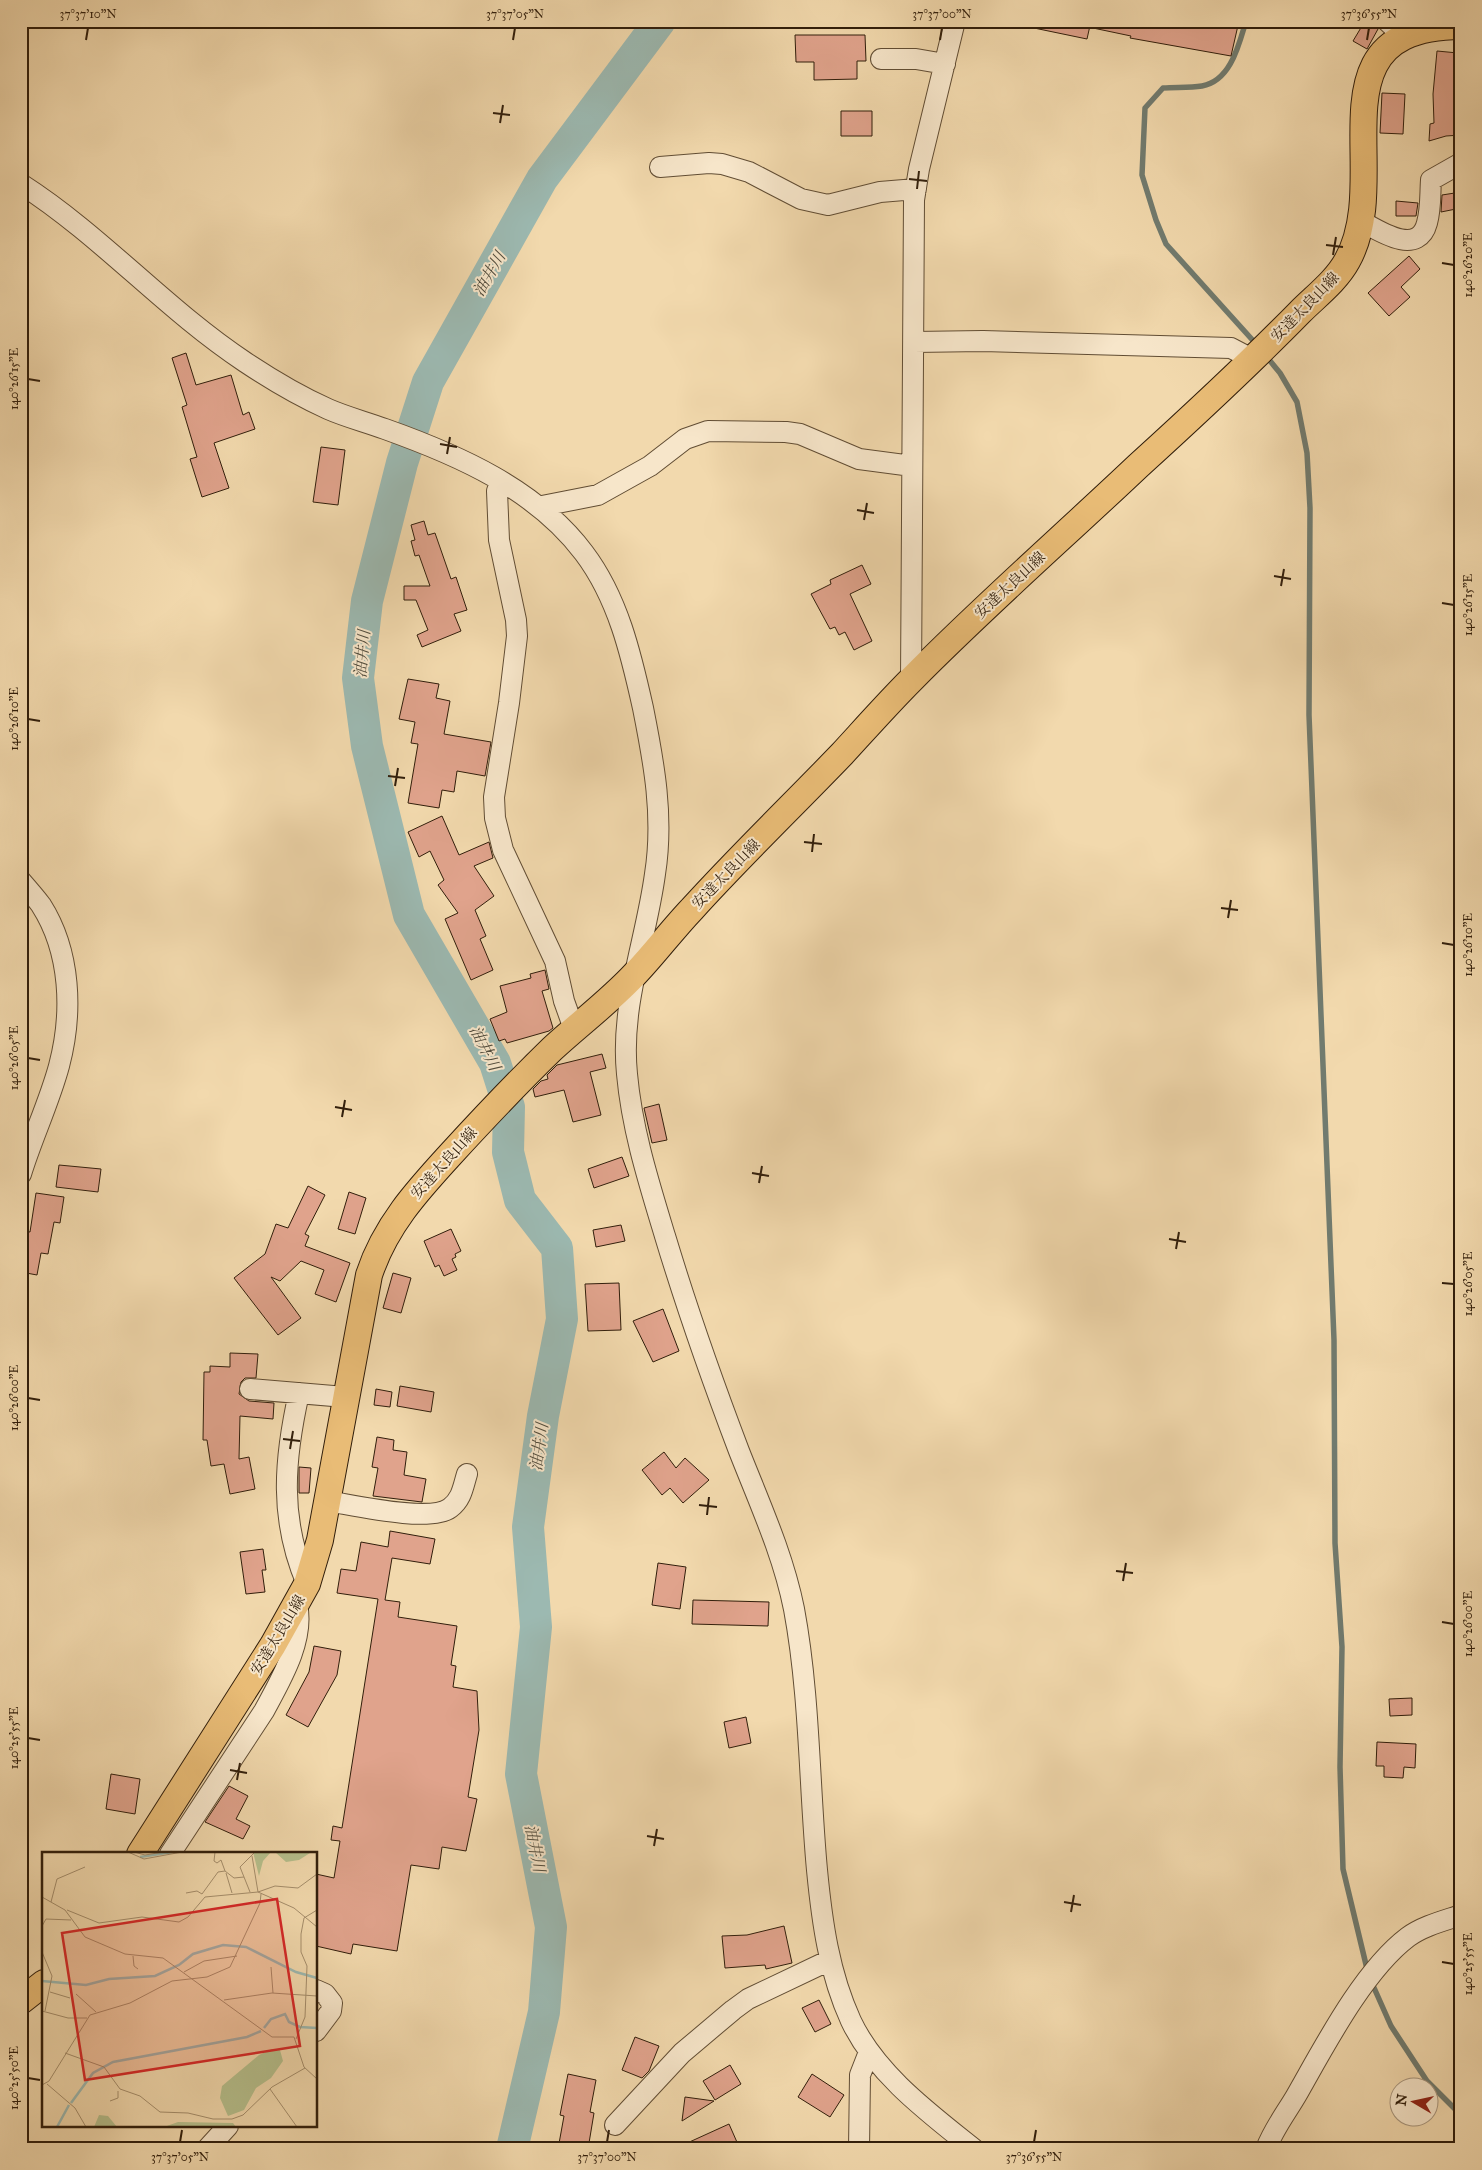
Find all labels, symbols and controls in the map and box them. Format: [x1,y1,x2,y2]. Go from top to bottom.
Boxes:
text: 37°37'10"N [59,7,117,21]
text: 37°37'05"N [486,7,544,21]
text: 37°37'00"N [912,7,972,21]
text: 37°36'55"N [1341,7,1397,21]
text: 140°26'20"E [1461,232,1475,297]
water label: 油井川 [469,247,510,300]
street label: 安達太良山線 [1267,268,1343,346]
text: 140°26'15"E [7,347,21,410]
street label: 安達太良山線 [971,548,1049,622]
text: 140°26'15"E [1461,573,1475,636]
water label: 油井川 [350,627,374,679]
text: 140°26'10"E [7,687,21,751]
street label: 安達太良山線 [688,835,764,913]
text: 140°26'10"E [1461,913,1475,977]
water label: 油井川 [466,1022,505,1075]
text: 140°26'05"E [7,1025,21,1090]
street label: 安達太良山線 [407,1124,481,1202]
text: 140°26'05"E [1461,1251,1475,1316]
text: 140°26'00"E [7,1365,21,1431]
water label: 油井川 [526,1420,552,1472]
text: 140°26'00"E [1461,1591,1475,1657]
street label: 安達太良山線 [247,1592,309,1678]
text: 140°25'55"E [7,1706,21,1769]
water label: 油井川 [521,1823,549,1875]
inset map [42,1852,318,2128]
text: 140°25'55"E [1461,1932,1475,1995]
text: 140°25'50"E [7,2046,21,2110]
north arrow [1390,2078,1440,2128]
text: N [1392,2093,1411,2107]
text: 37°37'05"N [151,2150,209,2164]
text: 37°37'00"N [577,2150,637,2164]
text: 37°36'55"N [1006,2150,1062,2164]

